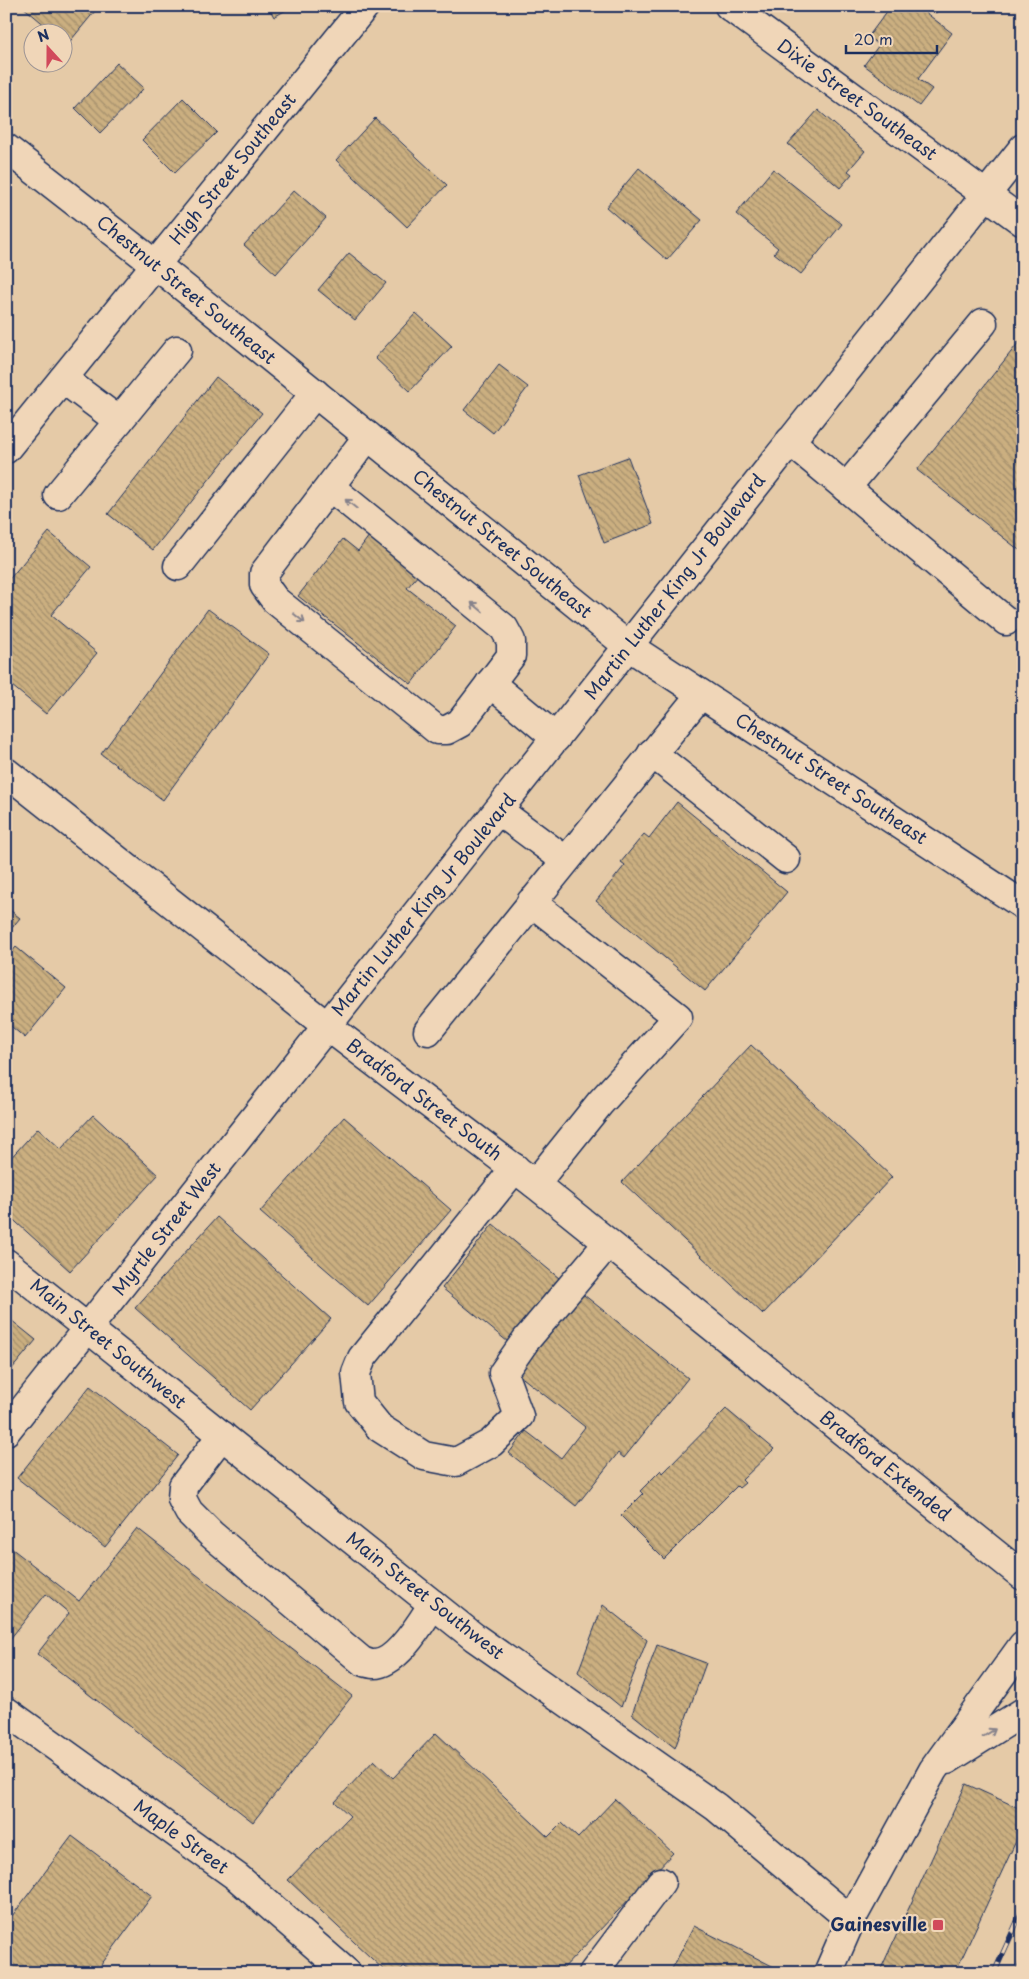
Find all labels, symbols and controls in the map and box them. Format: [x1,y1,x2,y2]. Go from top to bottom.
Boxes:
north arrow [22,22,72,72]
scale bar [846,22,938,54]
text: N [34,24,52,47]
text: 20 m [854,27,893,50]
street label: Dixie Street Southeast [772,31,944,166]
street label: High Street Southeast [162,86,302,250]
street label: Chestnut Street Southeast [91,208,282,370]
street label: Chestnut Street Southeast [407,462,598,624]
street label: Martin Luther King Jr Boulevard [577,467,771,705]
one-way arrow [345,499,358,510]
one-way arrow [471,601,484,612]
one-way arrow [292,613,305,624]
street label: Chestnut Street Southeast [731,705,933,850]
street label: Martin Luther King Jr Boulevard [324,787,521,1021]
street label: Bradford Street South [341,1031,508,1166]
street label: Myrtle Street West [105,1156,227,1301]
street label: Main Street Southwest [25,1271,193,1414]
street label: Bradford Extended [814,1403,957,1526]
street label: Main Street Southwest [341,1524,511,1665]
one-way arrow [981,1728,995,1738]
street label: Maple Street [129,1792,235,1880]
place label: Gainesville [830,1910,927,1937]
marker: Gainesville [931,1918,945,1932]

